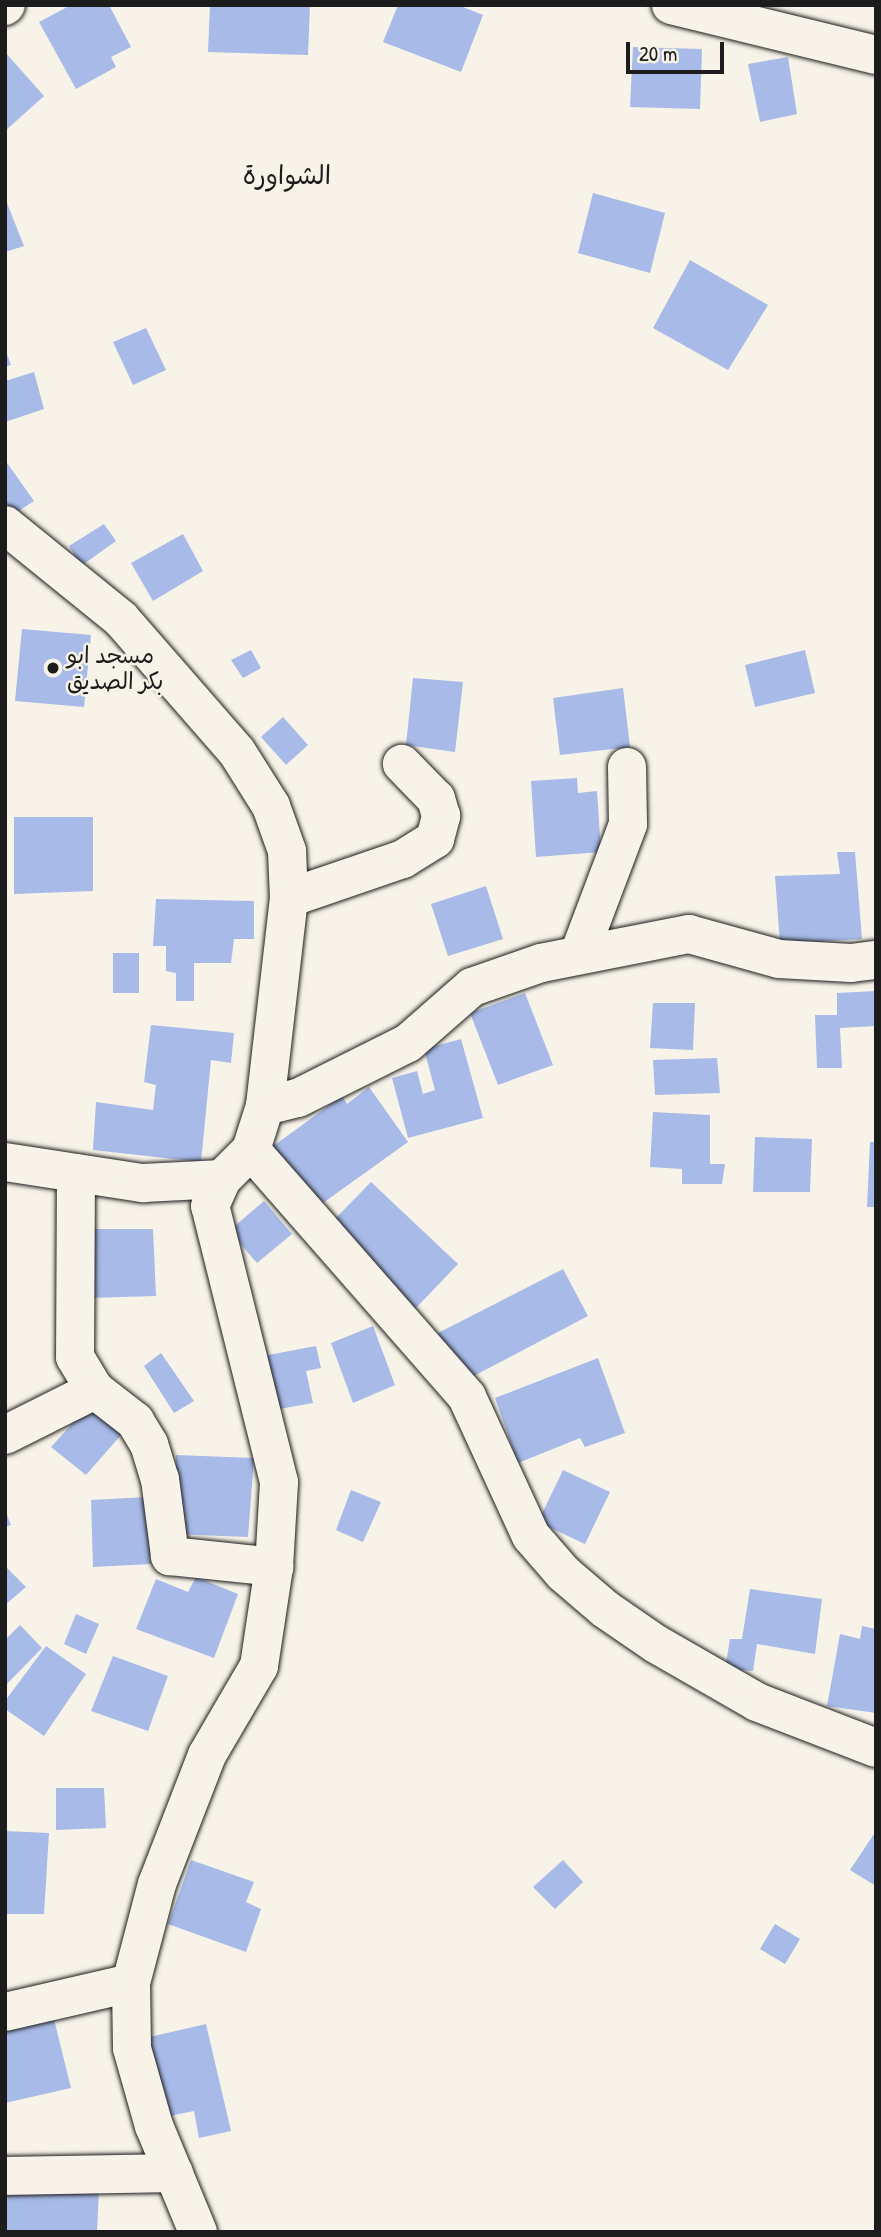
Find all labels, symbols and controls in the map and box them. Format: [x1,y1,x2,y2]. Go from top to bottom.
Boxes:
scale bar [629,28,727,72]
text: 20 m [639,39,677,68]
district label: الشواورة [243,159,331,191]
place label: مسجد ابو بكر الصديق [67,641,164,695]
marker: مسجد ابو بكر الصديق [45,660,61,676]

